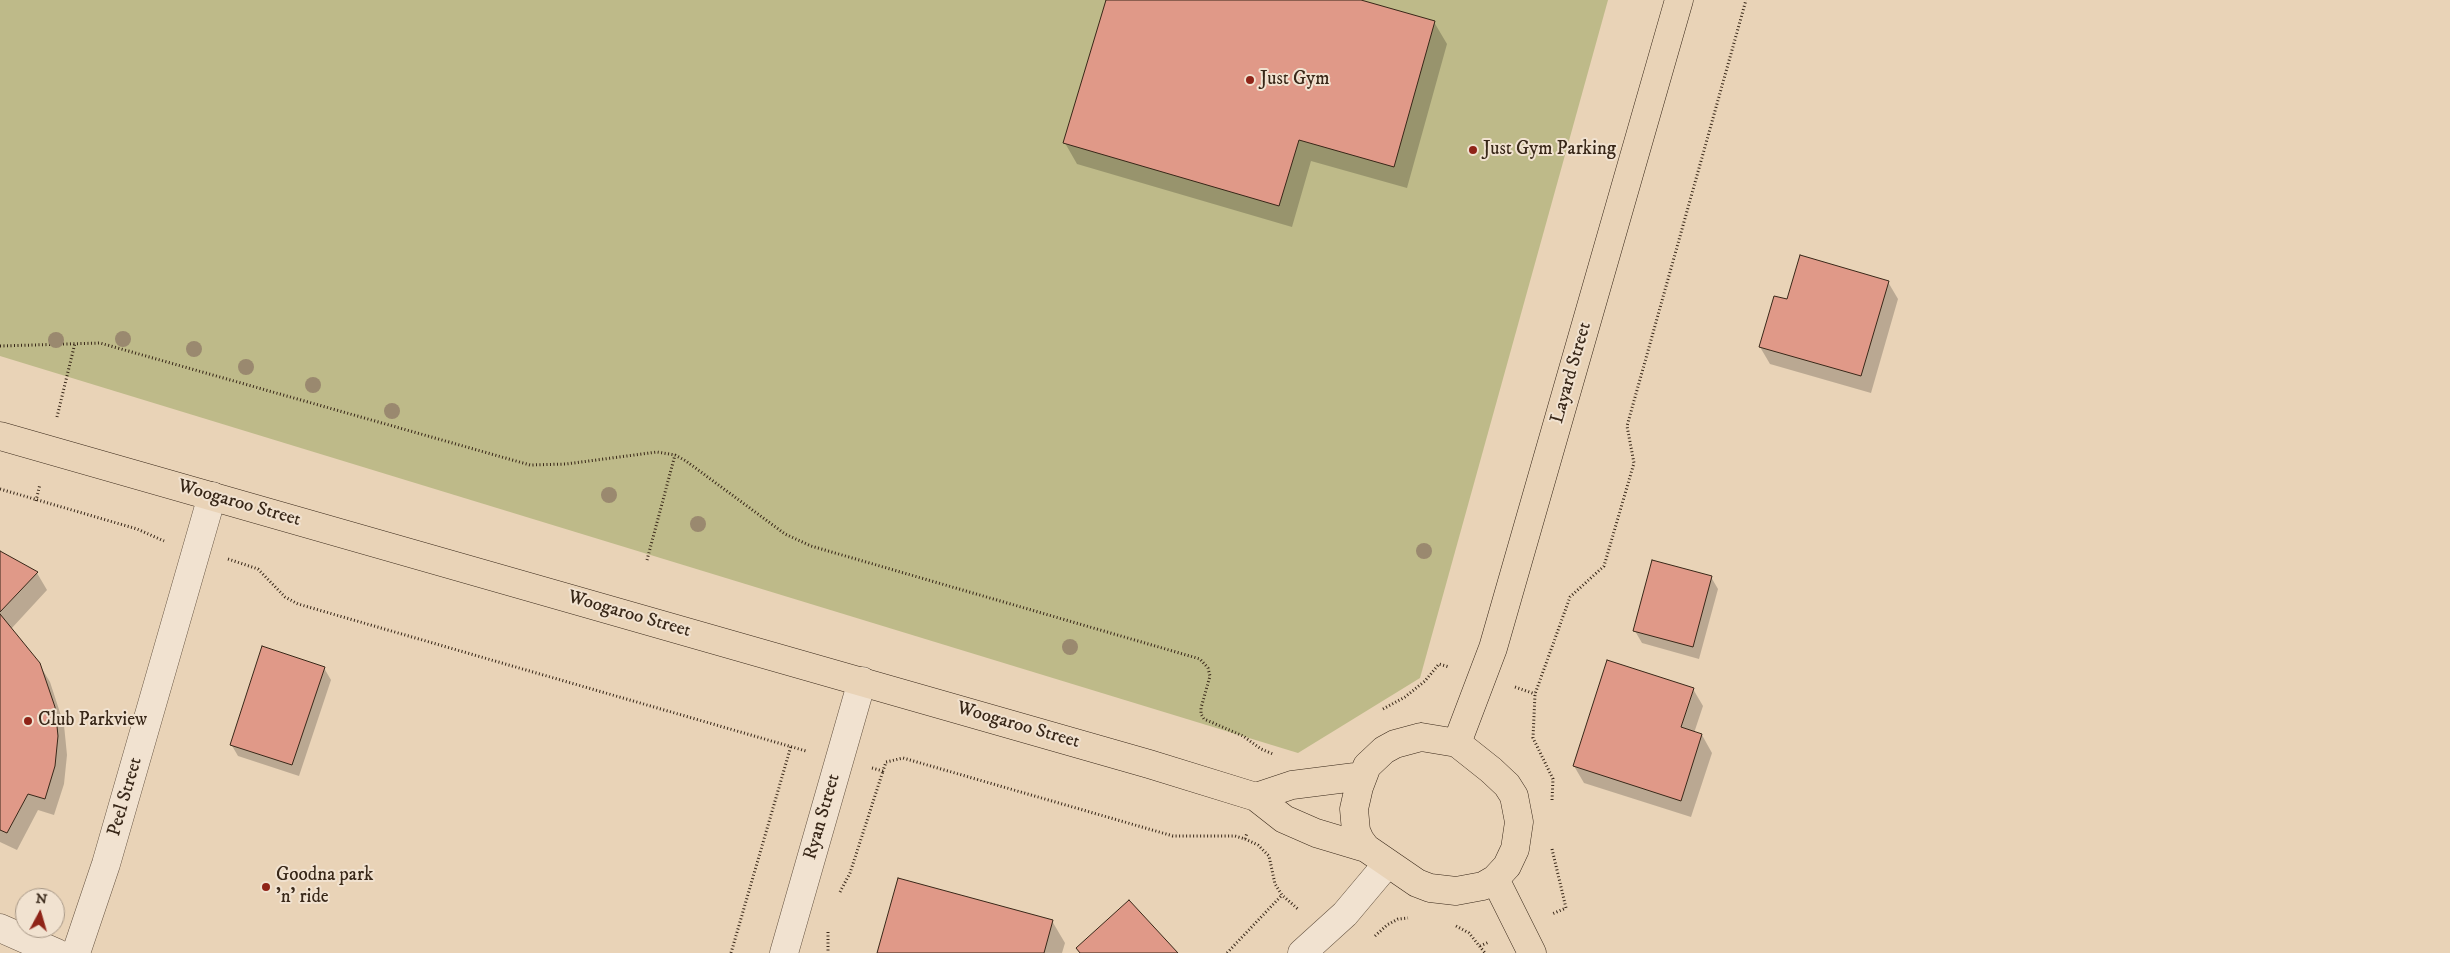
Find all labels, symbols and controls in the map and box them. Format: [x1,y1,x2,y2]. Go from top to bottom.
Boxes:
place label: Just Gym [1260,69,1329,91]
marker: Just Gym [1244,74,1256,86]
place label: Just Gym Parking [1483,139,1616,161]
marker: Just Gym Parking [1467,144,1479,156]
street label: Layard Street [1547,320,1597,426]
street label: Woogaroo Street [175,476,303,532]
street label: Woogaroo Street [565,587,693,643]
street label: Woogaroo Street [954,698,1082,754]
place label: Club Parkview [38,710,147,732]
marker: Club Parkview [22,715,34,727]
street label: Peel Street [104,755,148,839]
street label: Ryan Street [800,771,846,863]
place label: Goodna park 'n' ride [276,865,373,909]
marker: Goodna park 'n' ride [260,881,272,893]
north arrow [15,888,65,938]
text: N [35,890,48,909]

